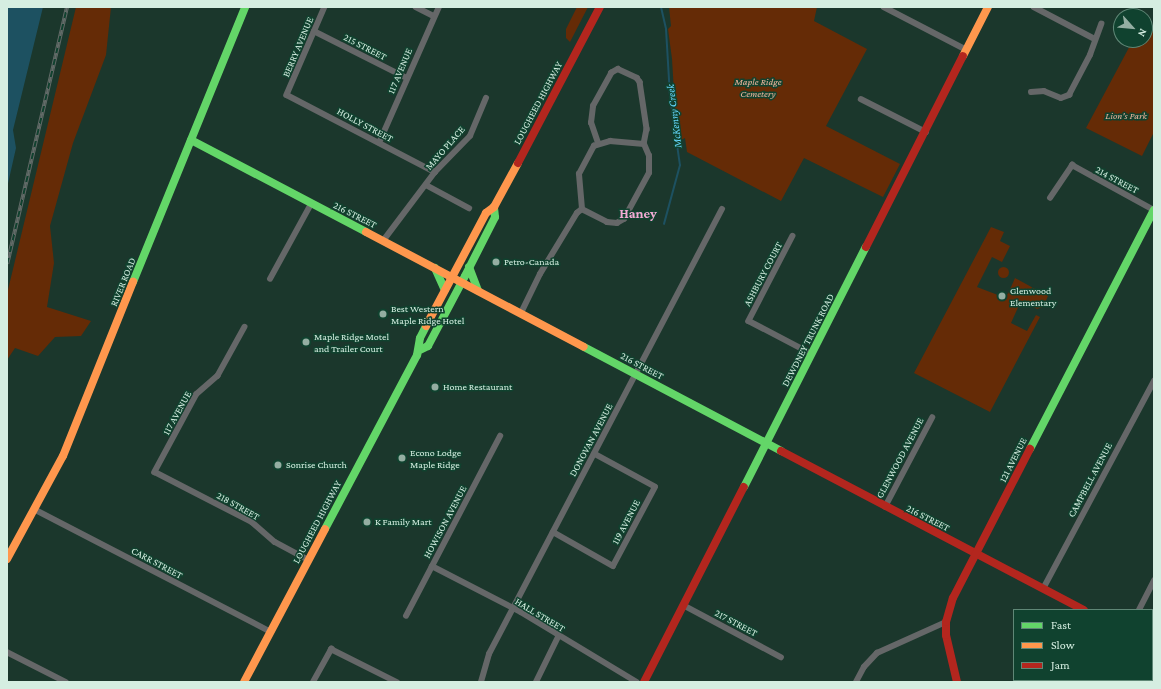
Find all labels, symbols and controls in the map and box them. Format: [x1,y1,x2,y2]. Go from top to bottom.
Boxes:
north arrow [1113,8,1153,48]
street label: BERRY AVENUE [280,15,316,79]
text: N [1136,27,1150,39]
street label: 215 STREET [342,31,388,63]
street label: 117 AVENUE [385,46,415,96]
street label: LOUGHEED HIGHWAY [511,59,565,147]
park label: Maple Ridge Cemetery [735,75,781,98]
water label: McKenny Creek [664,83,684,149]
street label: HOLLY STREET [335,105,395,145]
park label: Lion's Park [1105,110,1147,122]
street label: MAYO PLACE [423,124,467,172]
street label: 214 STREET [1093,164,1141,196]
street label: 216 STREET [331,199,379,231]
district label: Haney [619,205,657,221]
street label: ASHBURY COURT [741,240,785,308]
street label: RIVER ROAD [108,256,138,308]
place label: Petro-Canada [504,256,559,268]
marker: Petro-Canada [491,257,501,267]
place label: Glenwood Elementary [1010,284,1056,308]
street label: DEWDNEY TRUNK ROAD [779,291,837,389]
marker: Glenwood Elementary [997,291,1007,301]
place label: Best Western Maple Ridge Hotel [391,302,464,326]
marker: Best Western Maple Ridge Hotel [378,309,388,319]
place label: Maple Ridge Motel and Trailer Court [314,330,389,354]
marker: Maple Ridge Motel and Trailer Court [301,337,311,347]
street label: 216 STREET [618,350,666,382]
place label: Home Restaurant [443,381,512,393]
marker: Home Restaurant [430,382,440,392]
street label: 117 AVENUE [160,389,194,437]
street label: DONOVAN AVENUE [567,401,615,479]
street label: GLENWOOD AVENUE [874,416,926,500]
street label: 121 AVENUE [997,436,1029,484]
street label: CAMPBELL AVENUE [1065,441,1115,519]
place label: Econo Lodge Maple Ridge [410,446,461,470]
marker: Econo Lodge Maple Ridge [397,453,407,463]
place label: Sonrise Church [286,459,347,471]
marker: Sonrise Church [273,460,283,470]
street label: LOUGHEED HIGHWAY [290,478,344,566]
street label: HOWISON AVENUE [421,484,469,560]
street label: 218 STREET [214,489,262,523]
street label: 119 AVENUE [609,498,643,546]
street label: 216 STREET [904,502,952,534]
place label: K Family Mart [375,516,432,528]
marker: K Family Mart [362,517,372,527]
street label: CARR STREET [129,544,185,582]
street label: HALL STREET [513,595,567,635]
street label: 217 STREET [713,607,759,639]
legend [1013,609,1153,681]
text: Fast [1051,618,1071,632]
text: Slow [1051,638,1075,652]
text: Jam [1051,658,1070,672]

